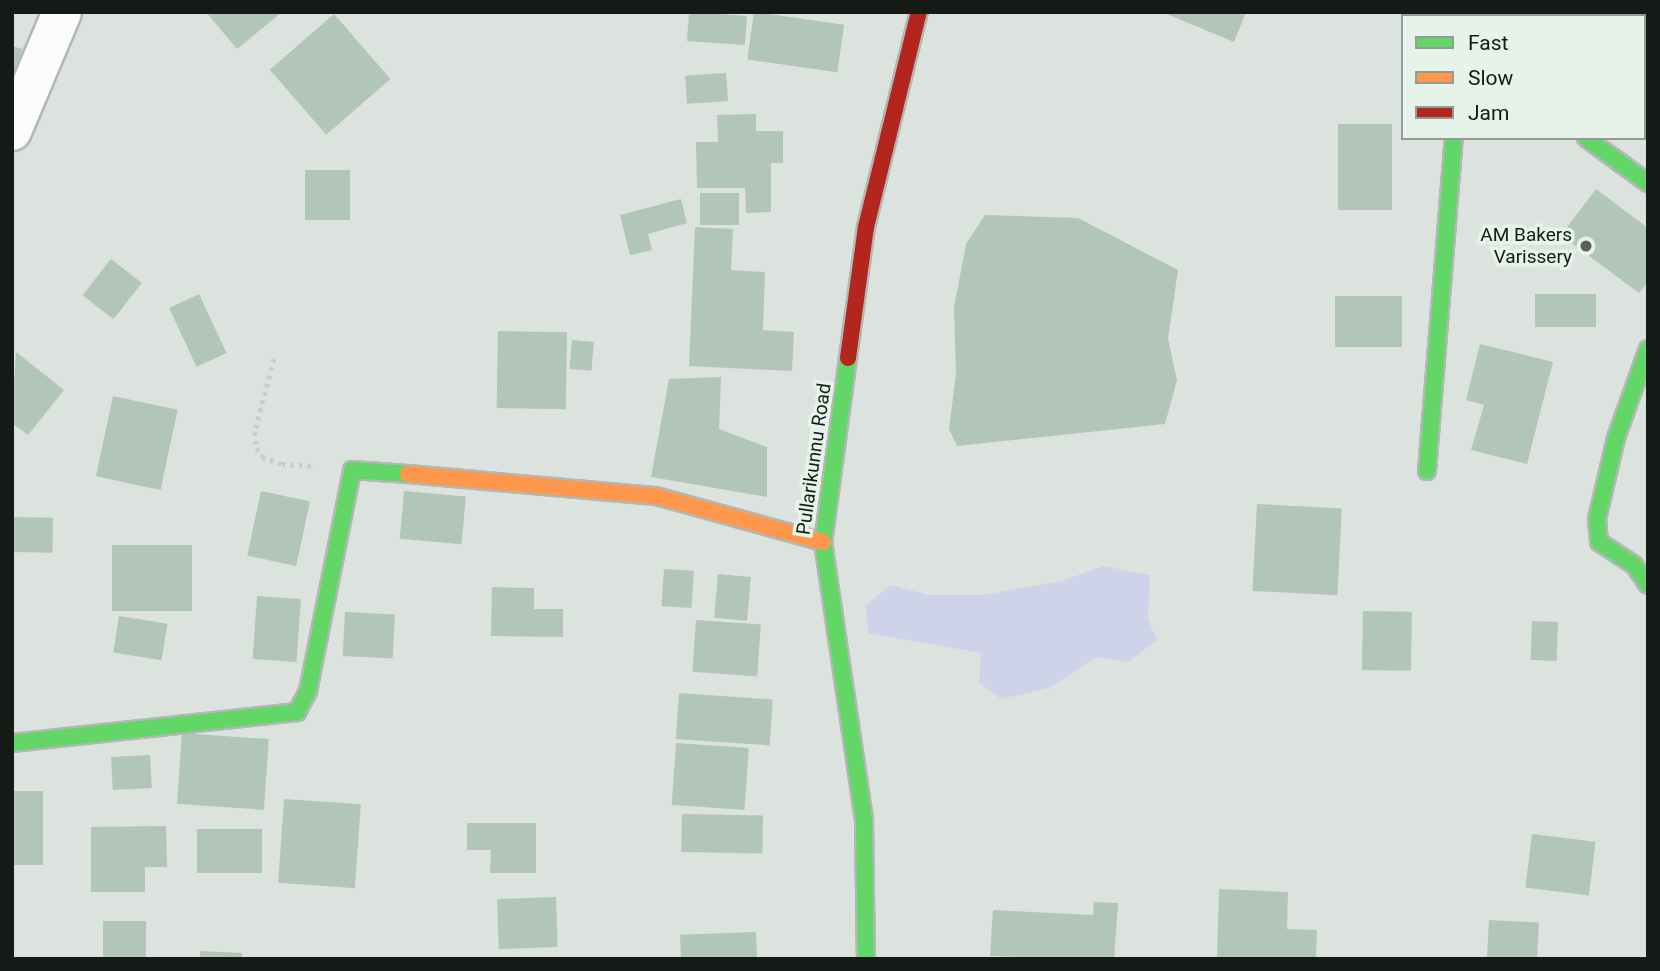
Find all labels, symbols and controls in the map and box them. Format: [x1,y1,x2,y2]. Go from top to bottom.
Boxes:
legend [1401,14,1646,140]
text: Fast [1468,31,1508,55]
text: Slow [1468,66,1513,90]
text: Jam [1468,101,1509,125]
place label: AM Bakers Varissery [1480,224,1572,268]
marker: AM Bakers Varissery [1578,238,1594,254]
street label: Pullarikunnu Road [792,382,836,536]

